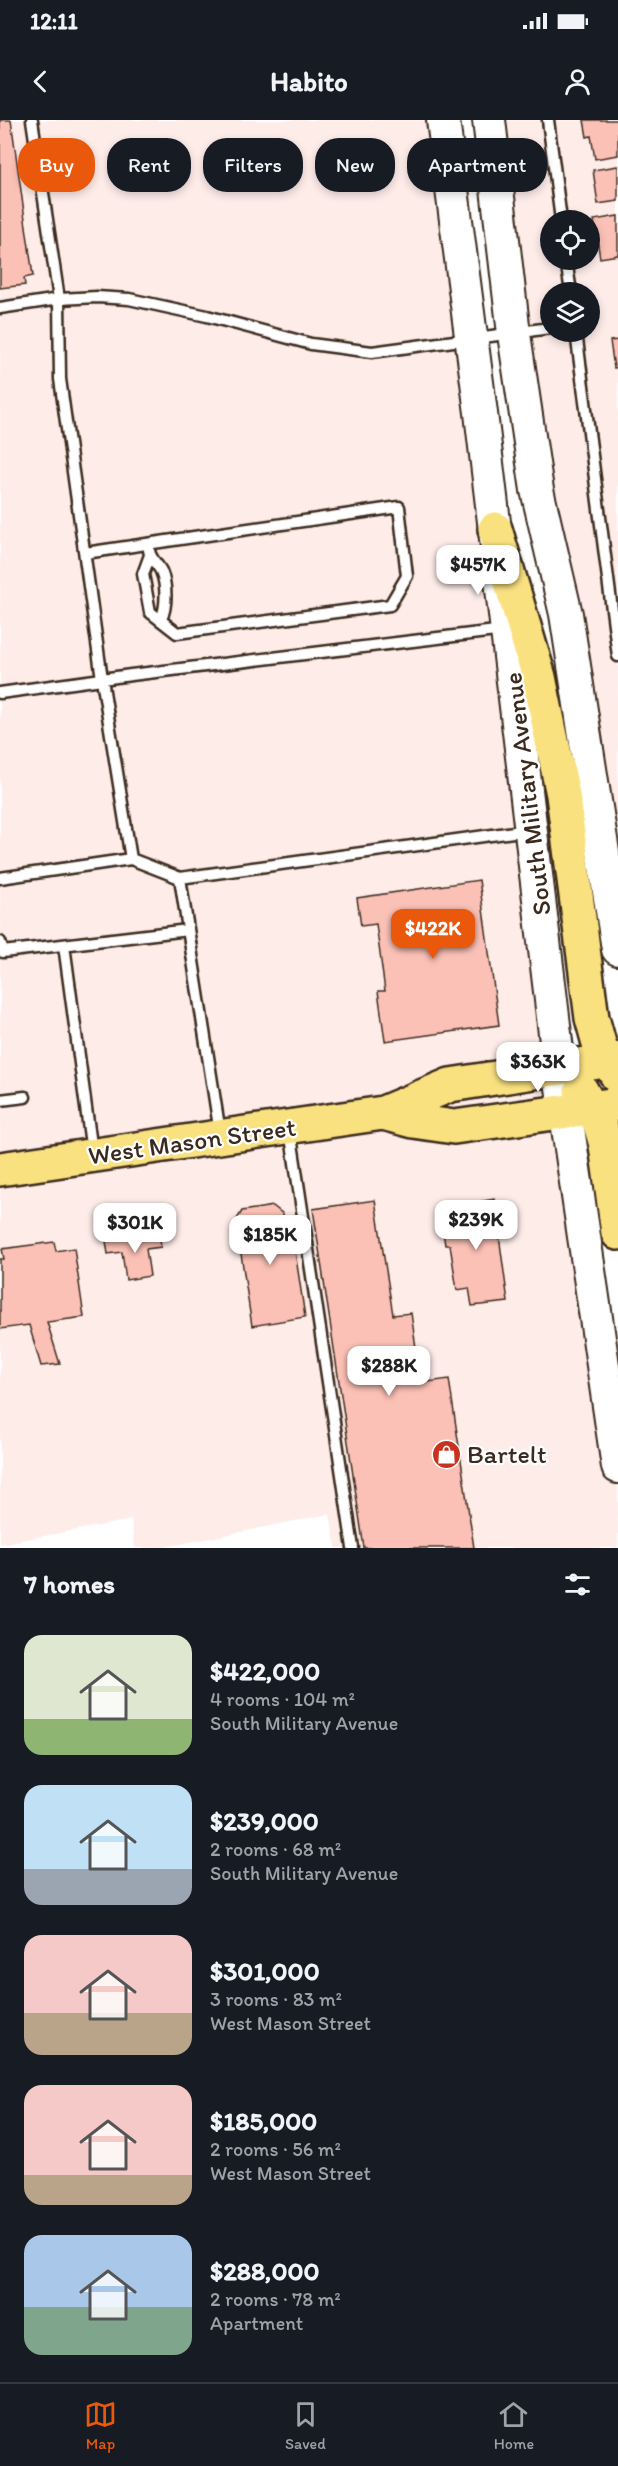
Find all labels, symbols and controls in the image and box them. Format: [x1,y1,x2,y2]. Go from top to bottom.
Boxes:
text: 12:11 [30,8,78,35]
icon: back [24,65,57,98]
text: Habito [270,65,348,98]
icon: person [561,65,594,98]
chip: Buy [18,138,95,192]
chip: Rent [107,138,191,192]
chip: Filters [203,138,303,192]
chip: New [315,138,395,192]
chip: Apartment [407,138,547,192]
map controls [540,210,600,342]
button: locate [540,210,600,270]
button: layers [540,282,600,342]
pin: $457K [436,545,520,596]
text: $457K [450,552,506,576]
street label: South Military Avenue [496,671,558,917]
pin: $422K [391,909,475,960]
text: $422K [405,916,461,940]
pin: $363K [496,1042,580,1093]
text: $363K [510,1049,566,1073]
street label: West Mason Street [86,1111,298,1171]
pin: $239K [434,1200,518,1251]
pin: $301K [93,1203,177,1254]
text: $239K [449,1207,503,1231]
text: $301K [107,1210,163,1234]
pin: $185K [228,1215,312,1266]
text: $185K [243,1222,297,1246]
pin: $288K [347,1346,431,1397]
text: $288K [361,1353,417,1377]
shop icon: Bartelt [430,1438,462,1470]
place label: Bartelt [467,1438,547,1470]
text: 7 homes [24,1568,115,1600]
icon: filters [561,1568,594,1601]
text: $422,000 [210,1655,320,1687]
icon: home [72,1659,144,1731]
text: 4 rooms · 104 m² [210,1687,355,1711]
text: South Military Avenue [210,1711,398,1735]
text: $239,000 [210,1805,319,1837]
icon: home [72,1809,144,1881]
text: 2 rooms · 68 m² [210,1837,341,1861]
text: South Military Avenue [210,1861,398,1885]
text: $301,000 [210,1955,320,1987]
icon: home [72,1959,144,2031]
text: 3 rooms · 83 m² [210,1987,342,2011]
text: West Mason Street [210,2011,371,2035]
text: $185,000 [210,2105,317,2137]
icon: home [72,2109,144,2181]
text: 2 rooms · 56 m² [210,2137,341,2161]
text: West Mason Street [210,2161,371,2185]
text: $288,000 [210,2255,320,2287]
icon: home [72,2259,144,2331]
text: 2 rooms · 78 m² [210,2287,341,2311]
text: Apartment [210,2311,303,2335]
tab: Map [84,2398,117,2453]
tab: Saved [285,2398,326,2453]
tab: Home [494,2398,534,2453]

